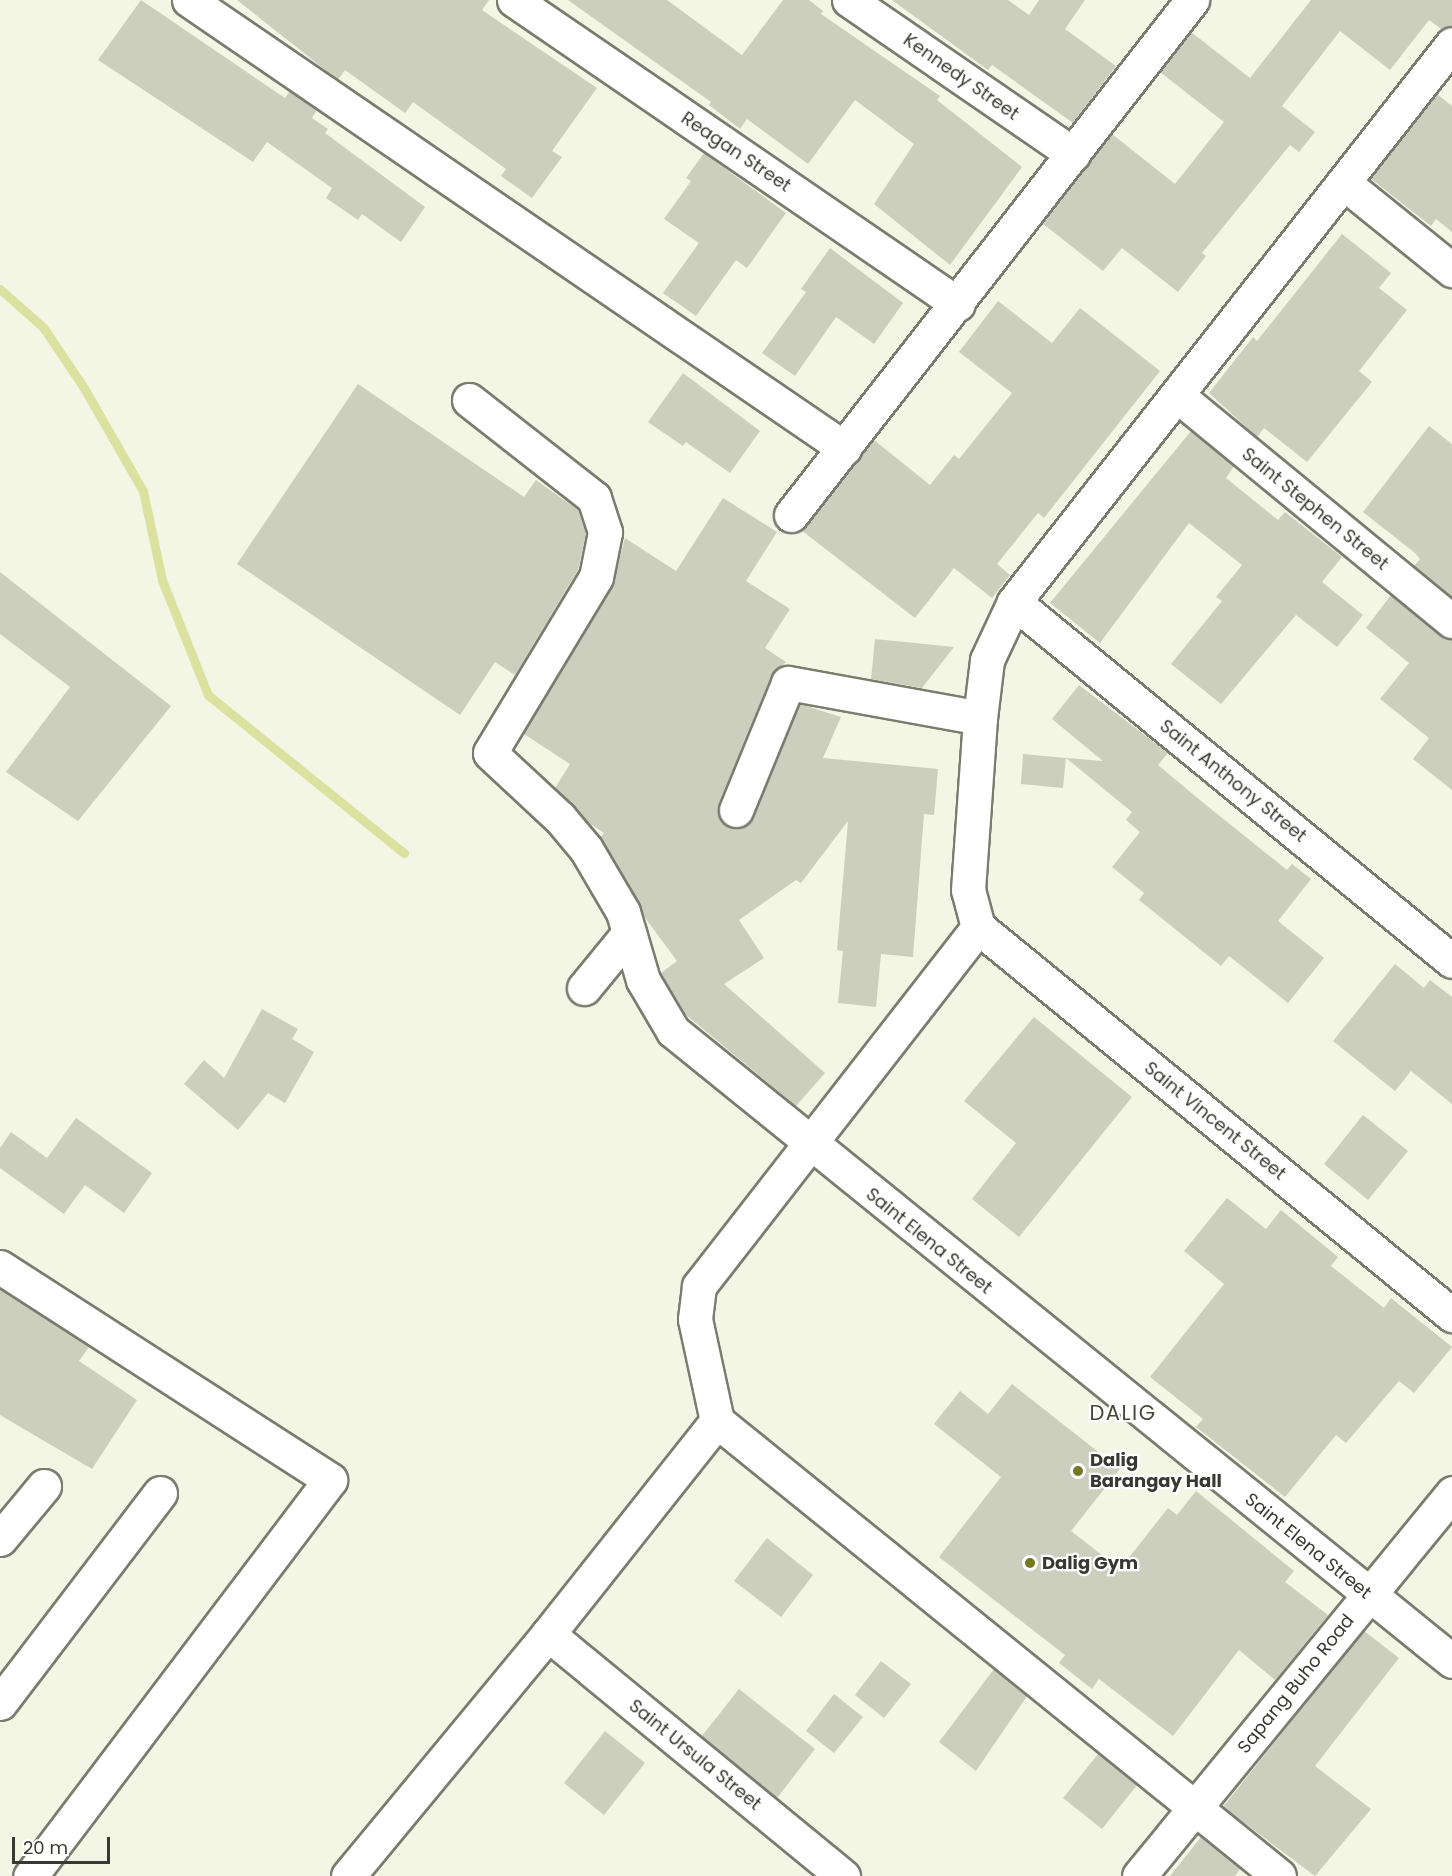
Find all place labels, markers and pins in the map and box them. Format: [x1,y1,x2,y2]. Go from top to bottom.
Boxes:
place label: Dalig Barangay Hall [1090,1450,1222,1492]
marker: Dalig Barangay Hall [1071,1464,1085,1478]
place label: Dalig Gym [1042,1552,1138,1574]
marker: Dalig Gym [1023,1556,1037,1570]

